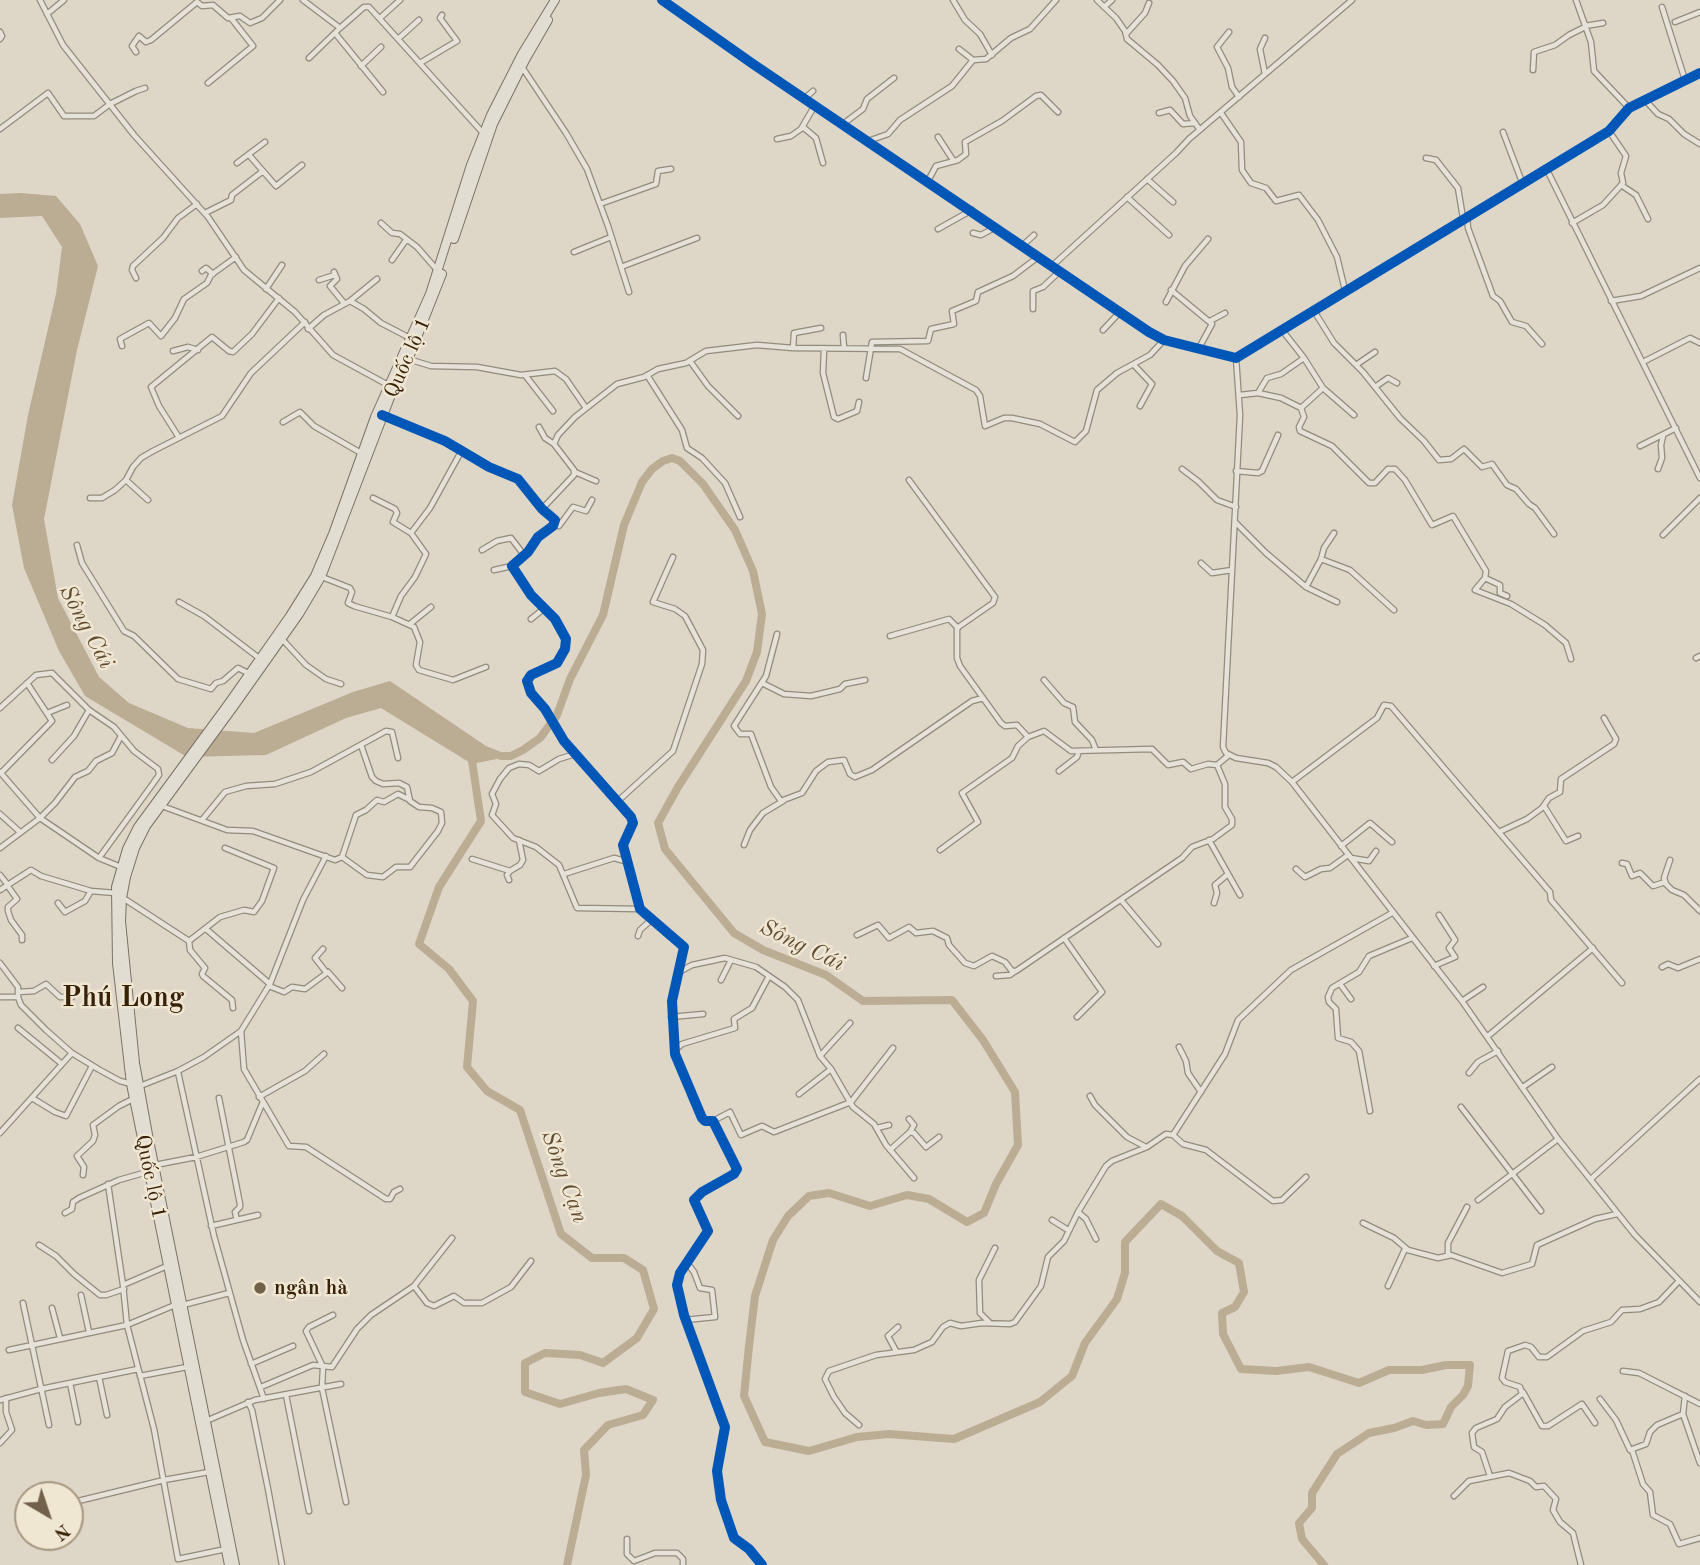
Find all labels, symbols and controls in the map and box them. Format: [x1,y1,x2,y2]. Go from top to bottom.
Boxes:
street label: Quốc lộ 1 [379,314,437,402]
water label: Sông Cái [52,580,120,674]
water label: Sông Cái [755,914,849,978]
district label: Phú Long [62,982,184,1016]
water label: Sông Cạn [535,1127,593,1227]
street label: Quốc lộ 1 [129,1133,171,1221]
place label: ngân hà [274,1275,348,1301]
marker: ngân hà [252,1280,268,1296]
north arrow [14,1481,84,1551]
text: N [50,1519,73,1543]

